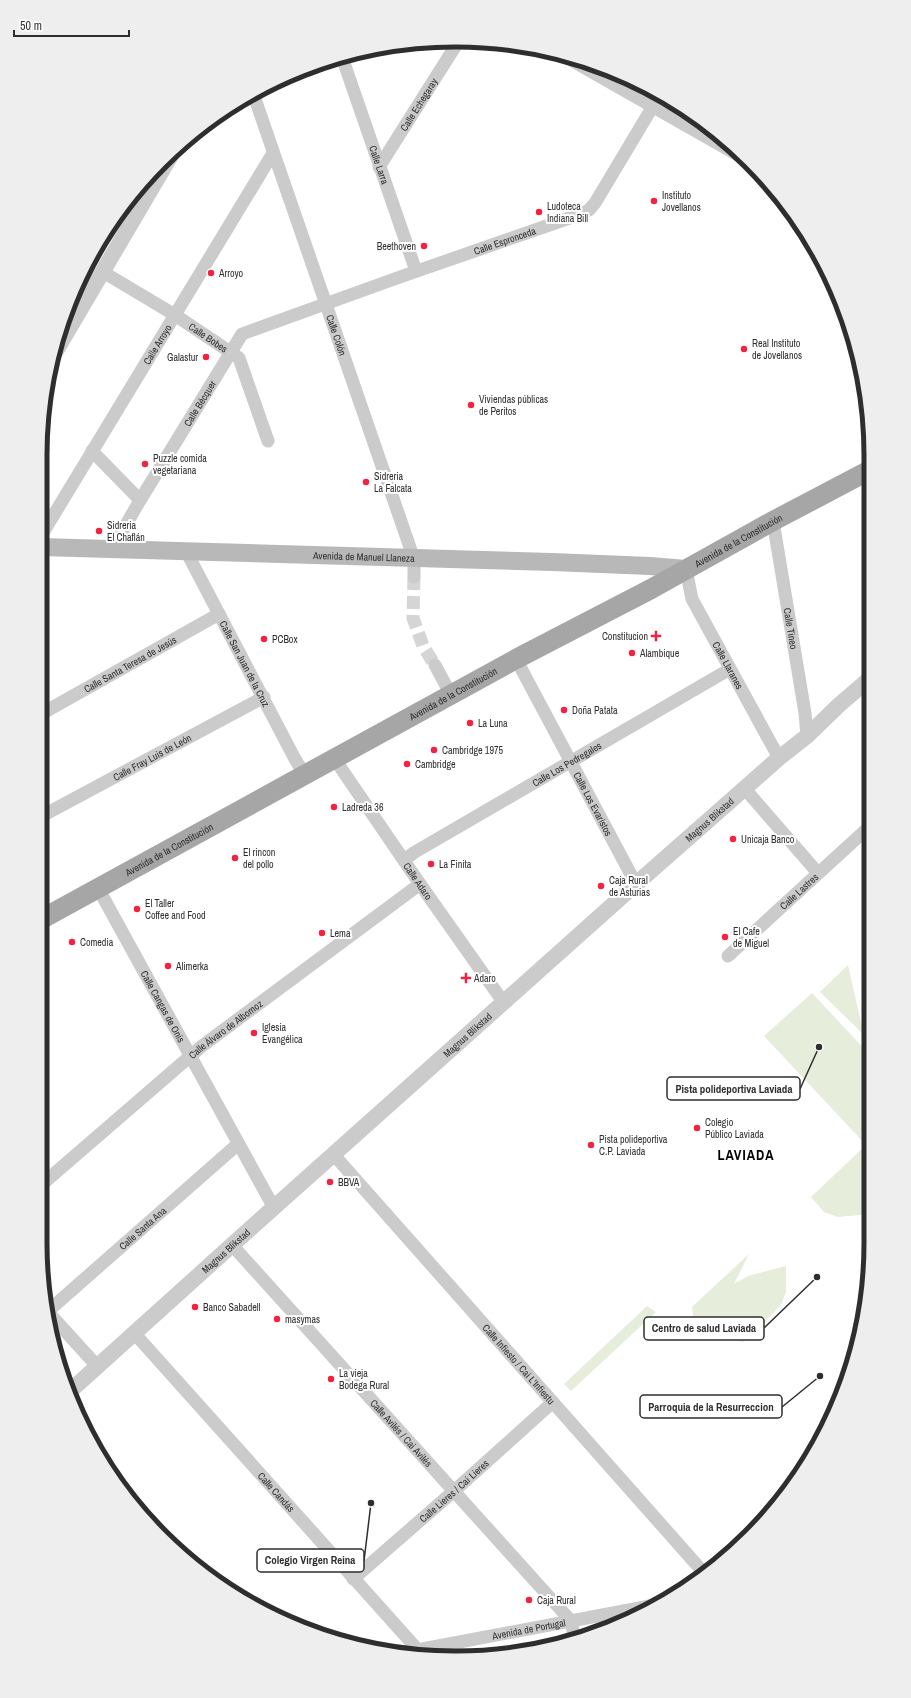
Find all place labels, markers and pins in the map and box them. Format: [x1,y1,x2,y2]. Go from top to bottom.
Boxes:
place label: Instituto Jovellanos [662,189,701,214]
marker: Instituto Jovellanos [649,196,659,206]
place label: Ludoteca Indiana Bill [547,200,588,225]
marker: Ludoteca Indiana Bill [534,207,544,217]
place label: Beethoven [377,240,416,253]
marker: Beethoven [419,241,429,251]
place label: Arroyo [218,267,244,280]
marker: Arroyo [206,268,216,278]
place label: Real Instituto de Jovellanos [752,337,802,362]
marker: Real Instituto de Jovellanos [739,344,749,354]
place label: Galastur [167,351,198,364]
marker: Galastur [201,352,211,362]
place label: Viviendas públicas de Peritos [479,393,548,418]
marker: Viviendas públicas de Peritos [466,400,476,410]
place label: Puzzle comida vegetariana [153,452,207,477]
marker: Puzzle comida vegetariana [140,459,150,469]
place label: Sidreria La Falcata [374,470,412,495]
marker: Sidreria La Falcata [361,477,371,487]
place label: Sidreria El Chaflán [107,519,145,544]
marker: Sidreria El Chaflán [94,526,104,536]
place label: Constitucion [602,630,648,643]
marker: Constitucion [651,631,661,641]
place label: PCBox [272,633,298,646]
marker: PCBox [259,634,269,644]
place label: Alambique [639,647,680,660]
marker: Alambique [627,648,637,658]
place label: Doña Patata [572,704,618,717]
marker: Doña Patata [559,705,569,715]
place label: La Luna [478,717,508,730]
marker: La Luna [465,718,475,728]
place label: Cambridge 1975 [442,744,504,757]
marker: Cambridge 1975 [429,745,439,755]
place label: Cambridge [415,758,456,771]
marker: Cambridge [402,759,412,769]
place label: Ladreda 36 [342,801,384,814]
marker: Ladreda 36 [329,802,339,812]
place label: Unicaja Banco [741,833,795,846]
marker: Unicaja Banco [728,834,738,844]
place label: El rincon del pollo [243,846,275,871]
marker: El rincon del pollo [230,853,240,863]
place label: La Finita [439,858,472,871]
marker: La Finita [426,859,436,869]
place label: Caja Rural de Asturias [609,874,650,899]
marker: Caja Rural de Asturias [596,881,606,891]
place label: El Taller Coffee and Food [145,897,206,922]
marker: El Taller Coffee and Food [132,904,142,914]
place label: El Cafe de Miguel [733,925,769,950]
place label: Lema [330,927,351,940]
marker: Lema [317,928,327,938]
marker: El Cafe de Miguel [720,932,730,942]
place label: Comedia [80,936,114,949]
marker: Comedia [67,937,77,947]
place label: Alimerka [175,960,209,973]
marker: Alimerka [163,961,173,971]
place label: Adaro [473,972,496,985]
marker: Adaro [461,973,471,983]
place label: Iglesia Evangélica [262,1021,303,1046]
marker: Iglesia Evangélica [249,1028,259,1038]
callout: Pista polideportiva Laviada [667,1077,800,1100]
place label: Colegio Público Laviada [705,1116,764,1141]
marker: Colegio Público Laviada [692,1123,702,1133]
place label: Pista polideportiva C.P. Laviada [599,1133,668,1158]
marker: Pista polideportiva C.P. Laviada [586,1140,596,1150]
place label: BBVA [338,1176,360,1189]
marker: BBVA [325,1177,335,1187]
place label: Banco Sabadell [203,1301,261,1314]
marker: Banco Sabadell [190,1302,200,1312]
place label: masymas [285,1313,320,1326]
marker: masymas [272,1314,282,1324]
callout: Centro de salud Laviada [644,1317,764,1340]
place label: La vieja Bodega Rural [339,1367,389,1392]
marker: La vieja Bodega Rural [326,1374,336,1384]
callout: Parroquia de la Resurreccion [640,1395,782,1418]
callout: Colegio Virgen Reina [257,1549,364,1572]
place label: Caja Rural [537,1594,576,1607]
marker: Caja Rural [524,1595,534,1605]

